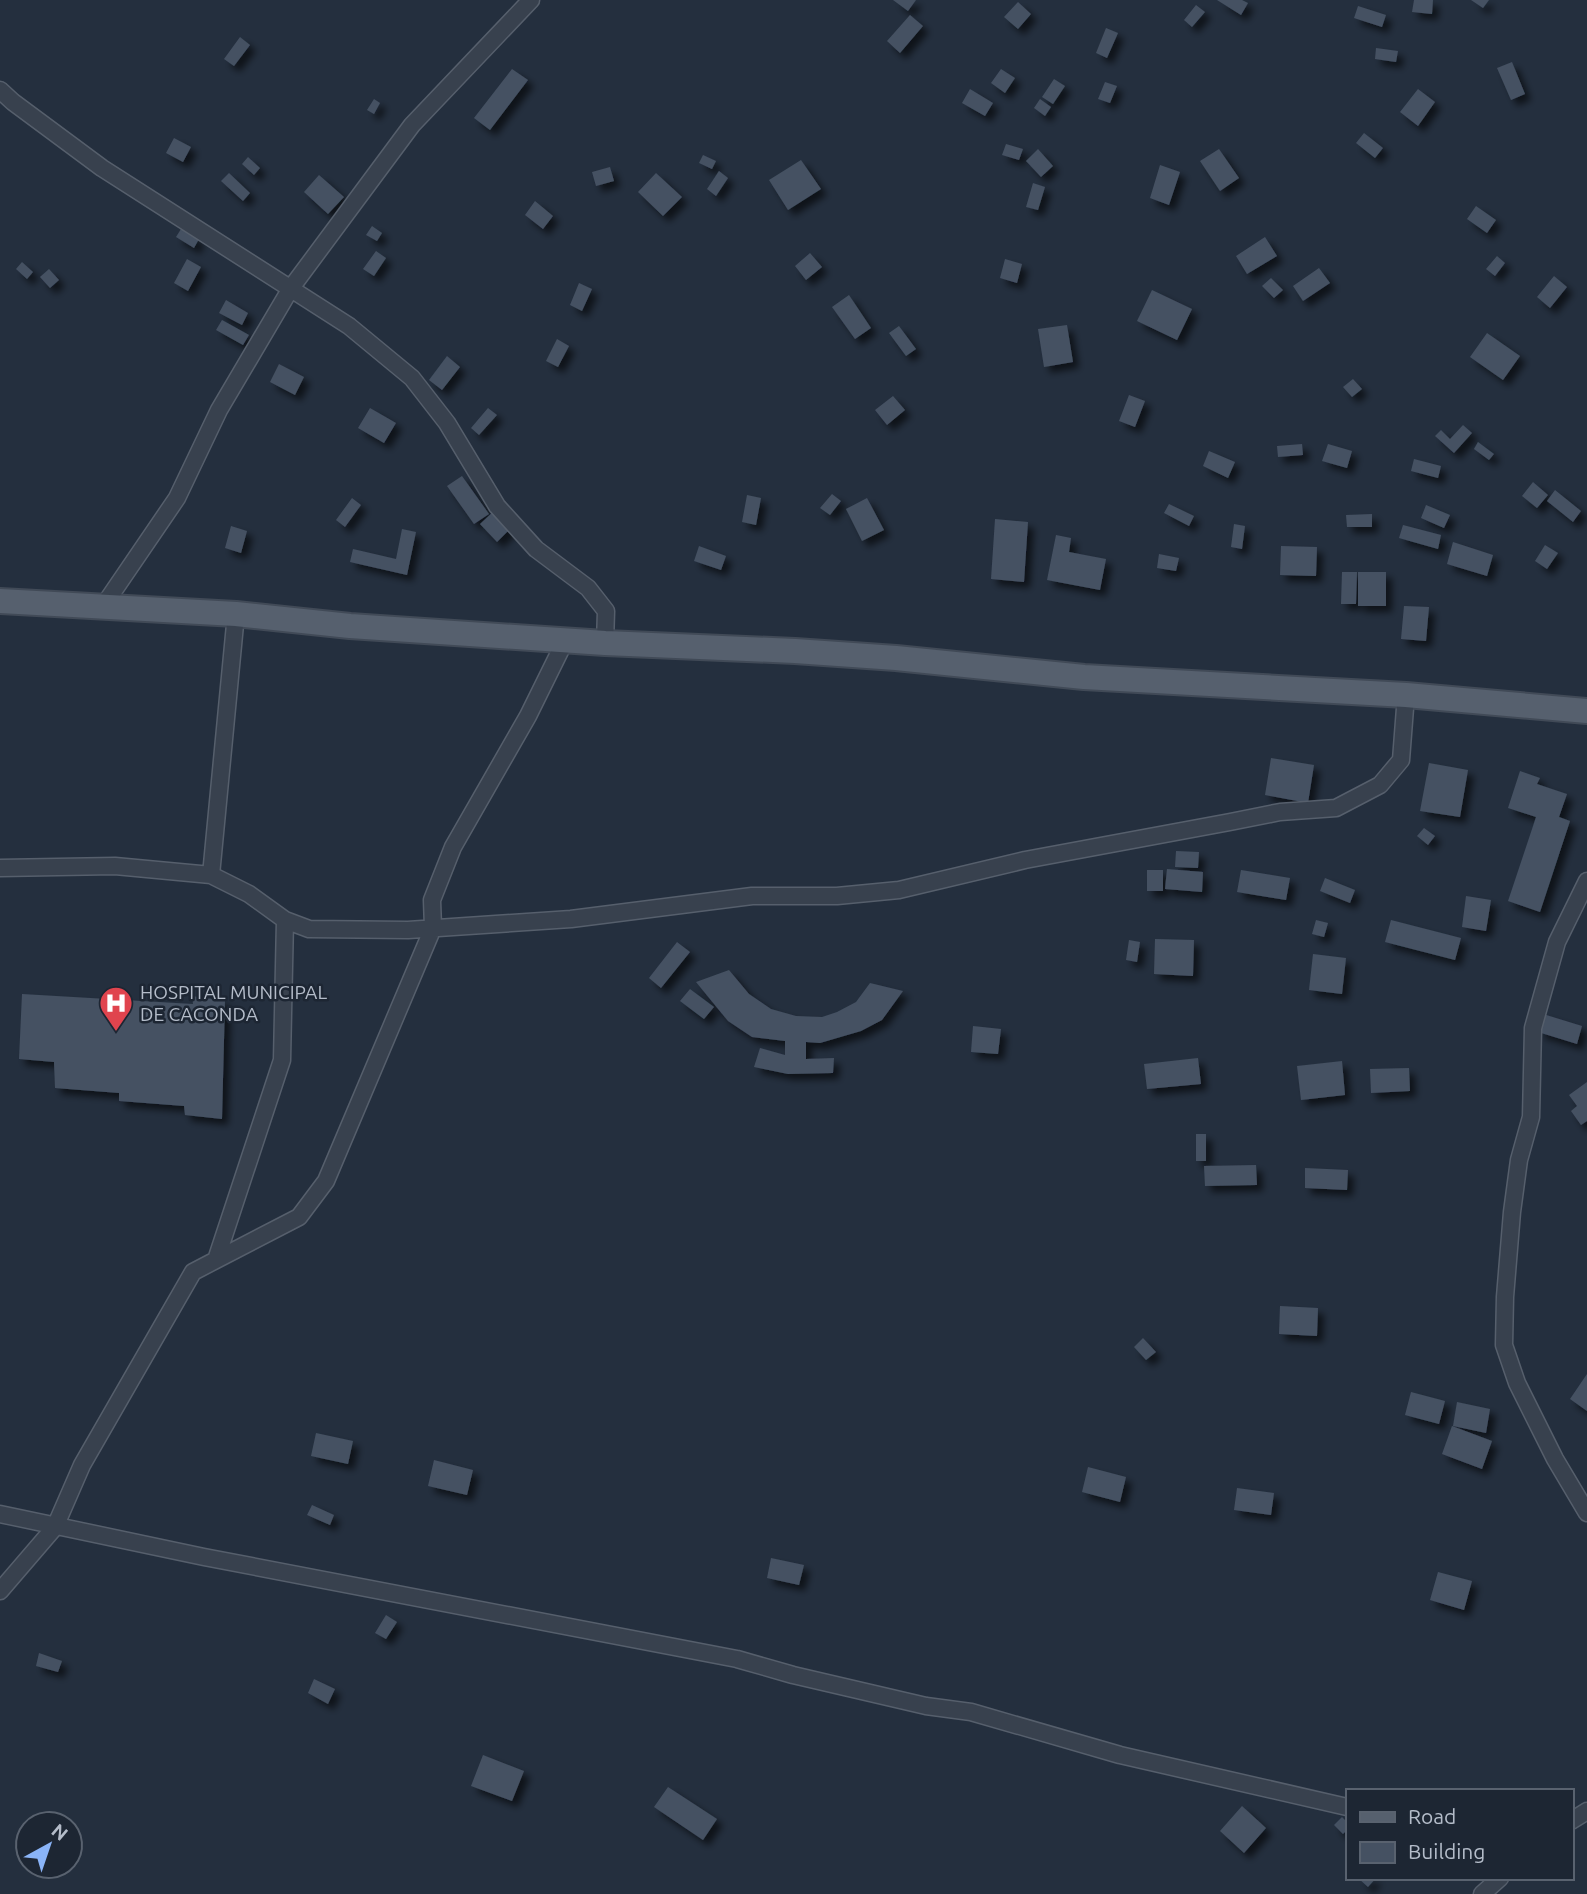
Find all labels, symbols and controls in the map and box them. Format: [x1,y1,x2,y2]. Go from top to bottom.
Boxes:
place label: HOSPITAL MUNICIPAL DE CACONDA [140,981,327,1025]
hospital icon: HOSPITAL MUNICIPAL DE CACONDA [97,984,135,1033]
legend [1346,1789,1573,1880]
text: Road [1408,1804,1456,1828]
north arrow [14,1810,84,1880]
text: N [47,1819,72,1845]
text: Building [1408,1839,1485,1863]

